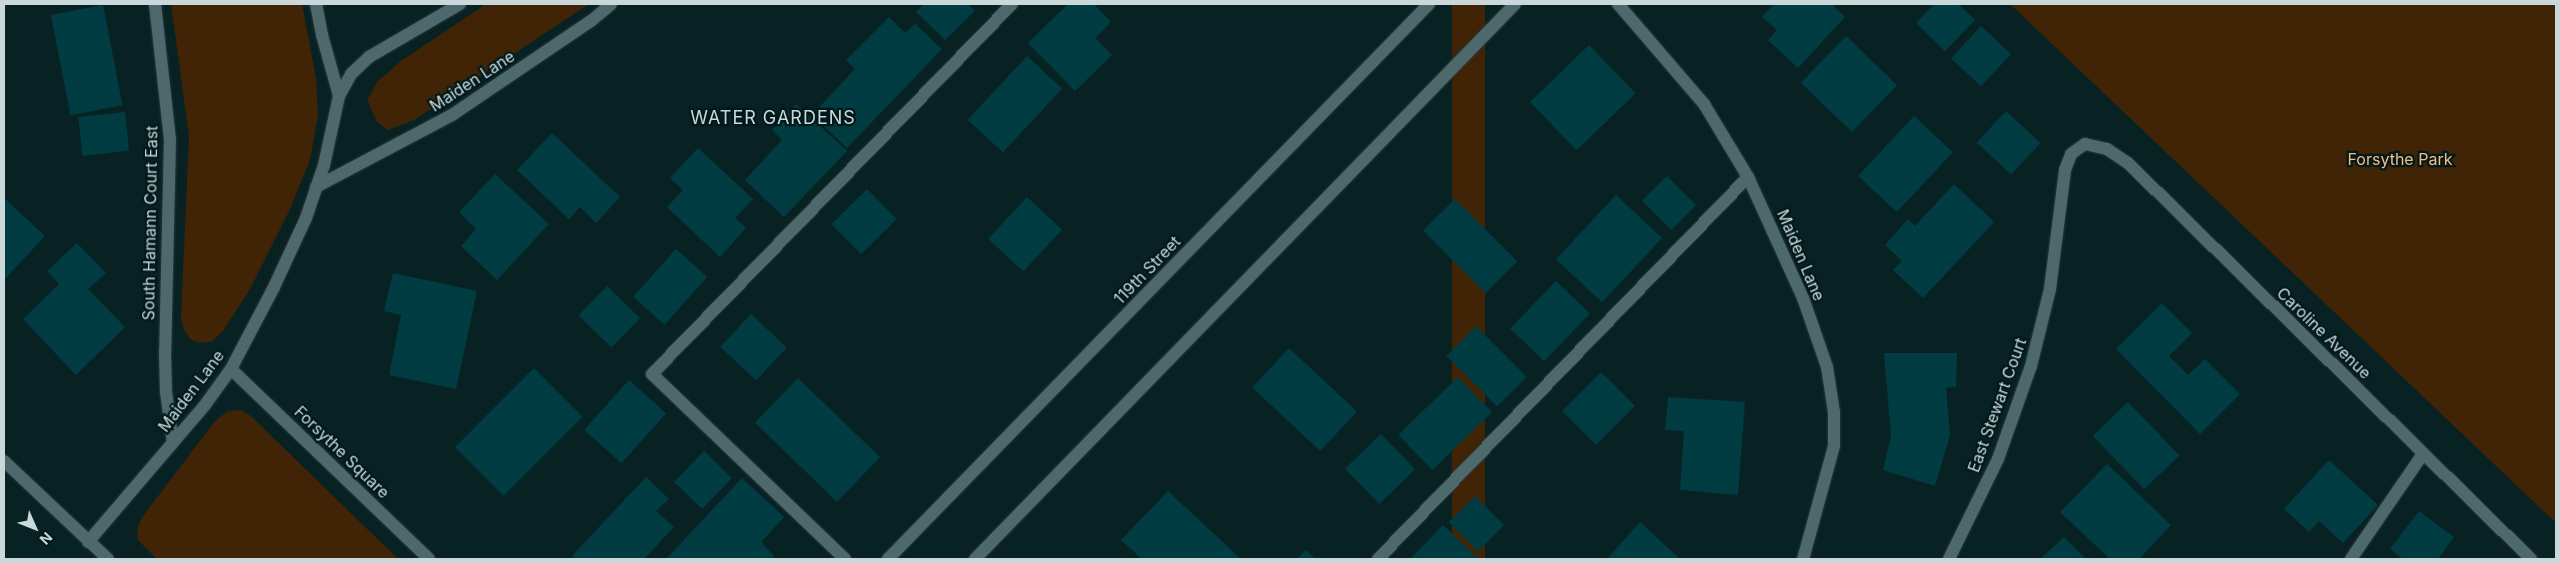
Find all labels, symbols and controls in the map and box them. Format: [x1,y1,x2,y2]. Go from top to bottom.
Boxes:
street label: Maiden Lane [426,46,518,116]
district label: WATER GARDENS [689,107,857,129]
street label: South Hamann Court East [139,125,161,321]
park label: Forsythe Park [2348,149,2452,169]
street label: Maiden Lane [1773,207,1829,303]
street label: 119th Street [1110,232,1184,308]
street label: Caroline Avenue [2273,283,2375,383]
street label: East Stewart Court [1964,335,2030,475]
street label: Maiden Lane [154,346,228,436]
street label: Forsythe Square [291,402,393,502]
north arrow [10,503,60,553]
text: N [36,529,56,549]

